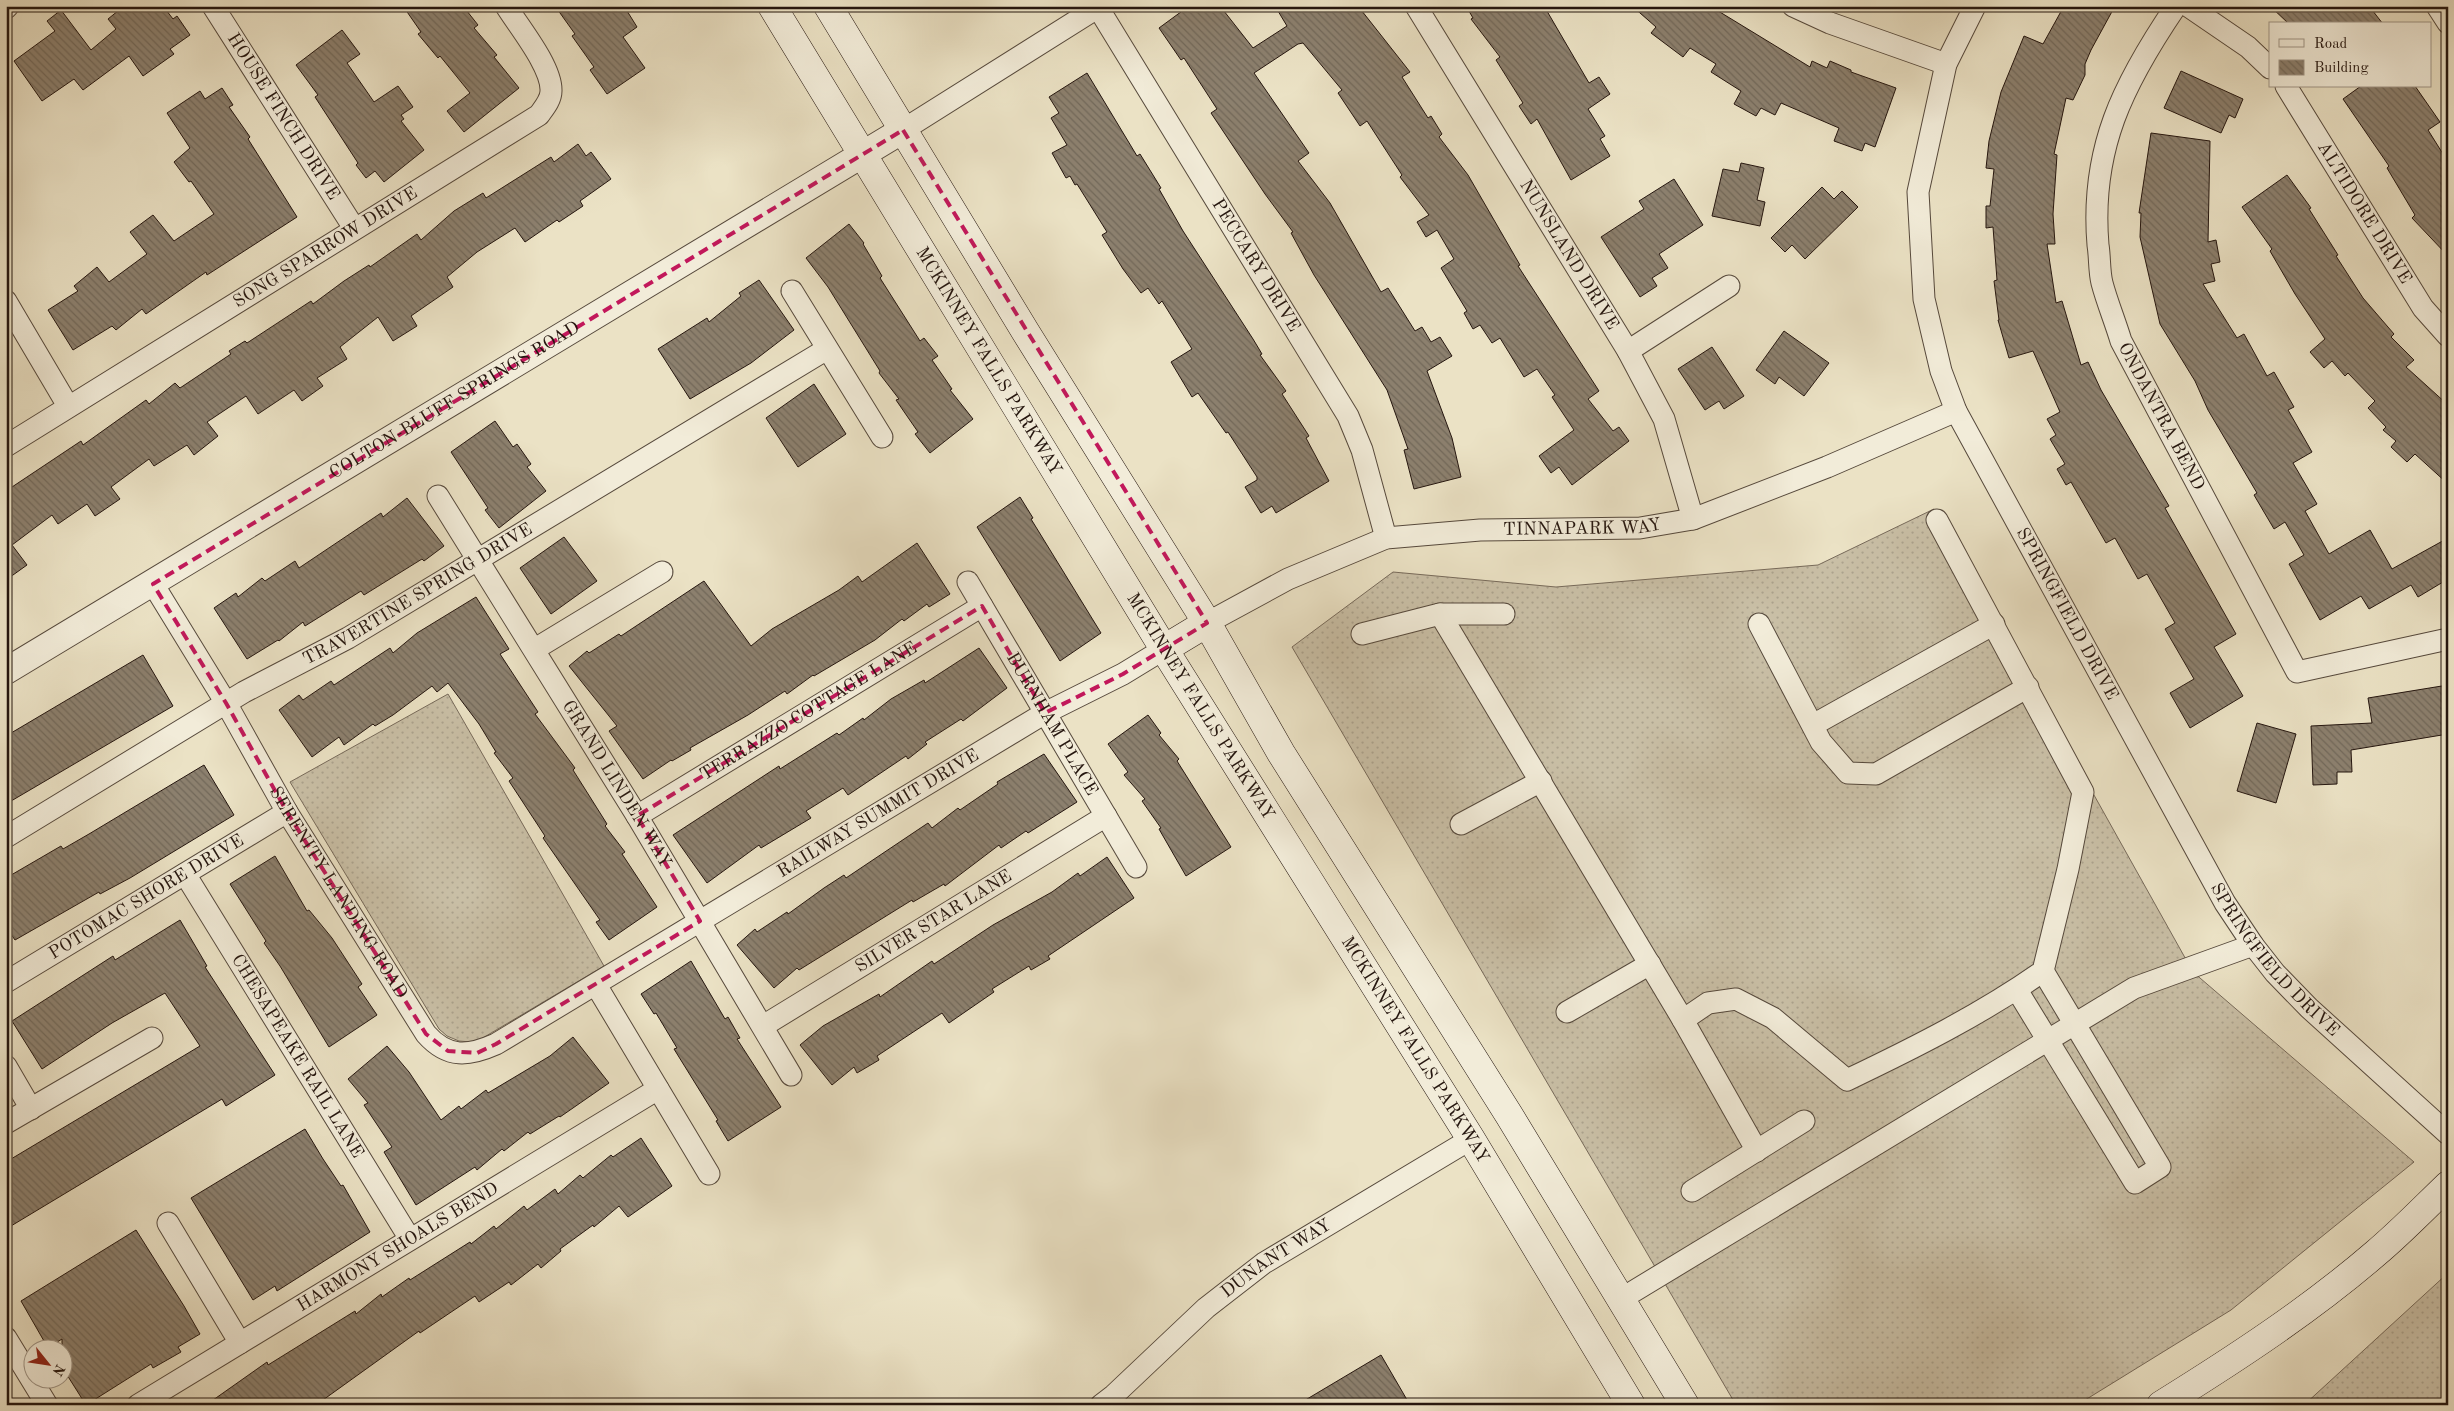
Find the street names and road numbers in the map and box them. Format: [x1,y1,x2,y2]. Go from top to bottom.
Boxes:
street label: HOUSE FINCH DRIVE [224,30,343,203]
street label: ALTIDORE DRIVE [2314,139,2415,287]
street label: NUNSLAND DRIVE [1516,177,1622,333]
street label: SONG SPARROW DRIVE [230,184,421,312]
street label: PECCARY DRIVE [1208,196,1303,335]
street label: MCKINNEY FALLS PARKWAY [912,244,1065,478]
street label: COLTON-BLUFF SPRINGS ROAD [327,318,583,483]
street label: ONDANTRA BEND [2115,340,2208,493]
street label: TINNAPARK WAY [1503,516,1663,539]
street label: TRAVERTINE SPRING DRIVE [300,520,535,669]
street label: SPRINGFIELD DRIVE [2013,525,2121,703]
street label: MCKINNEY FALLS PARKWAY [1123,590,1278,823]
street label: TERRAZZO COTTAGE LANE [697,639,920,784]
street label: BURNHAM PLACE [1003,650,1101,799]
street label: GRAND LINDEN WAY [559,697,675,871]
street label: RAILWAY SUMMIT DRIVE [774,746,982,881]
street label: SERENITY LANDING ROAD [266,784,411,1002]
street label: POTOMAC SHORE DRIVE [46,831,247,963]
street label: SILVER STAR LANE [852,867,1015,976]
street label: SPRINGFIELD DRIVE [2207,880,2343,1040]
street label: MCKINNEY FALLS PARKWAY [1338,933,1492,1166]
street label: CHESAPEAKE RAIL LANE [228,951,367,1161]
street label: HARMONY SHOALS BEND [294,1179,502,1315]
street label: DUNANT WAY [1218,1216,1334,1301]

